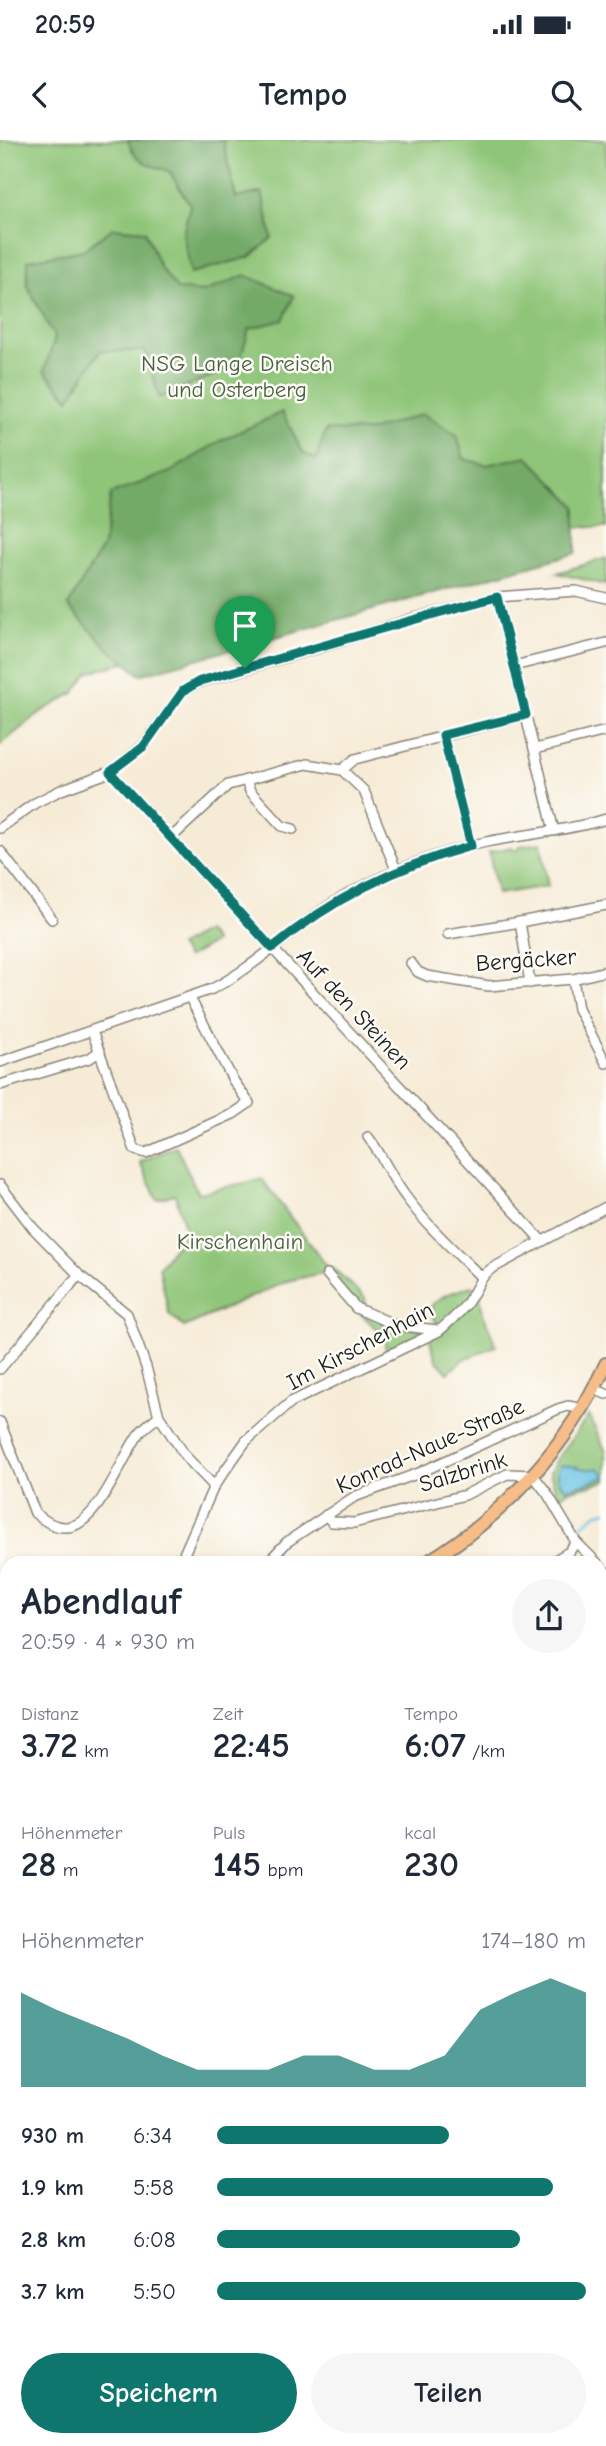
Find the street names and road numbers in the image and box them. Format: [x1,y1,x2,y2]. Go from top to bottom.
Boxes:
street label: Auf den Steinen [291,943,417,1075]
street label: Bergäcker [475,943,578,977]
street label: Im Kirschenhain [282,1296,438,1396]
street label: Konrad-Naue-Straße [332,1392,528,1500]
street label: Salzbrink [416,1446,510,1498]

